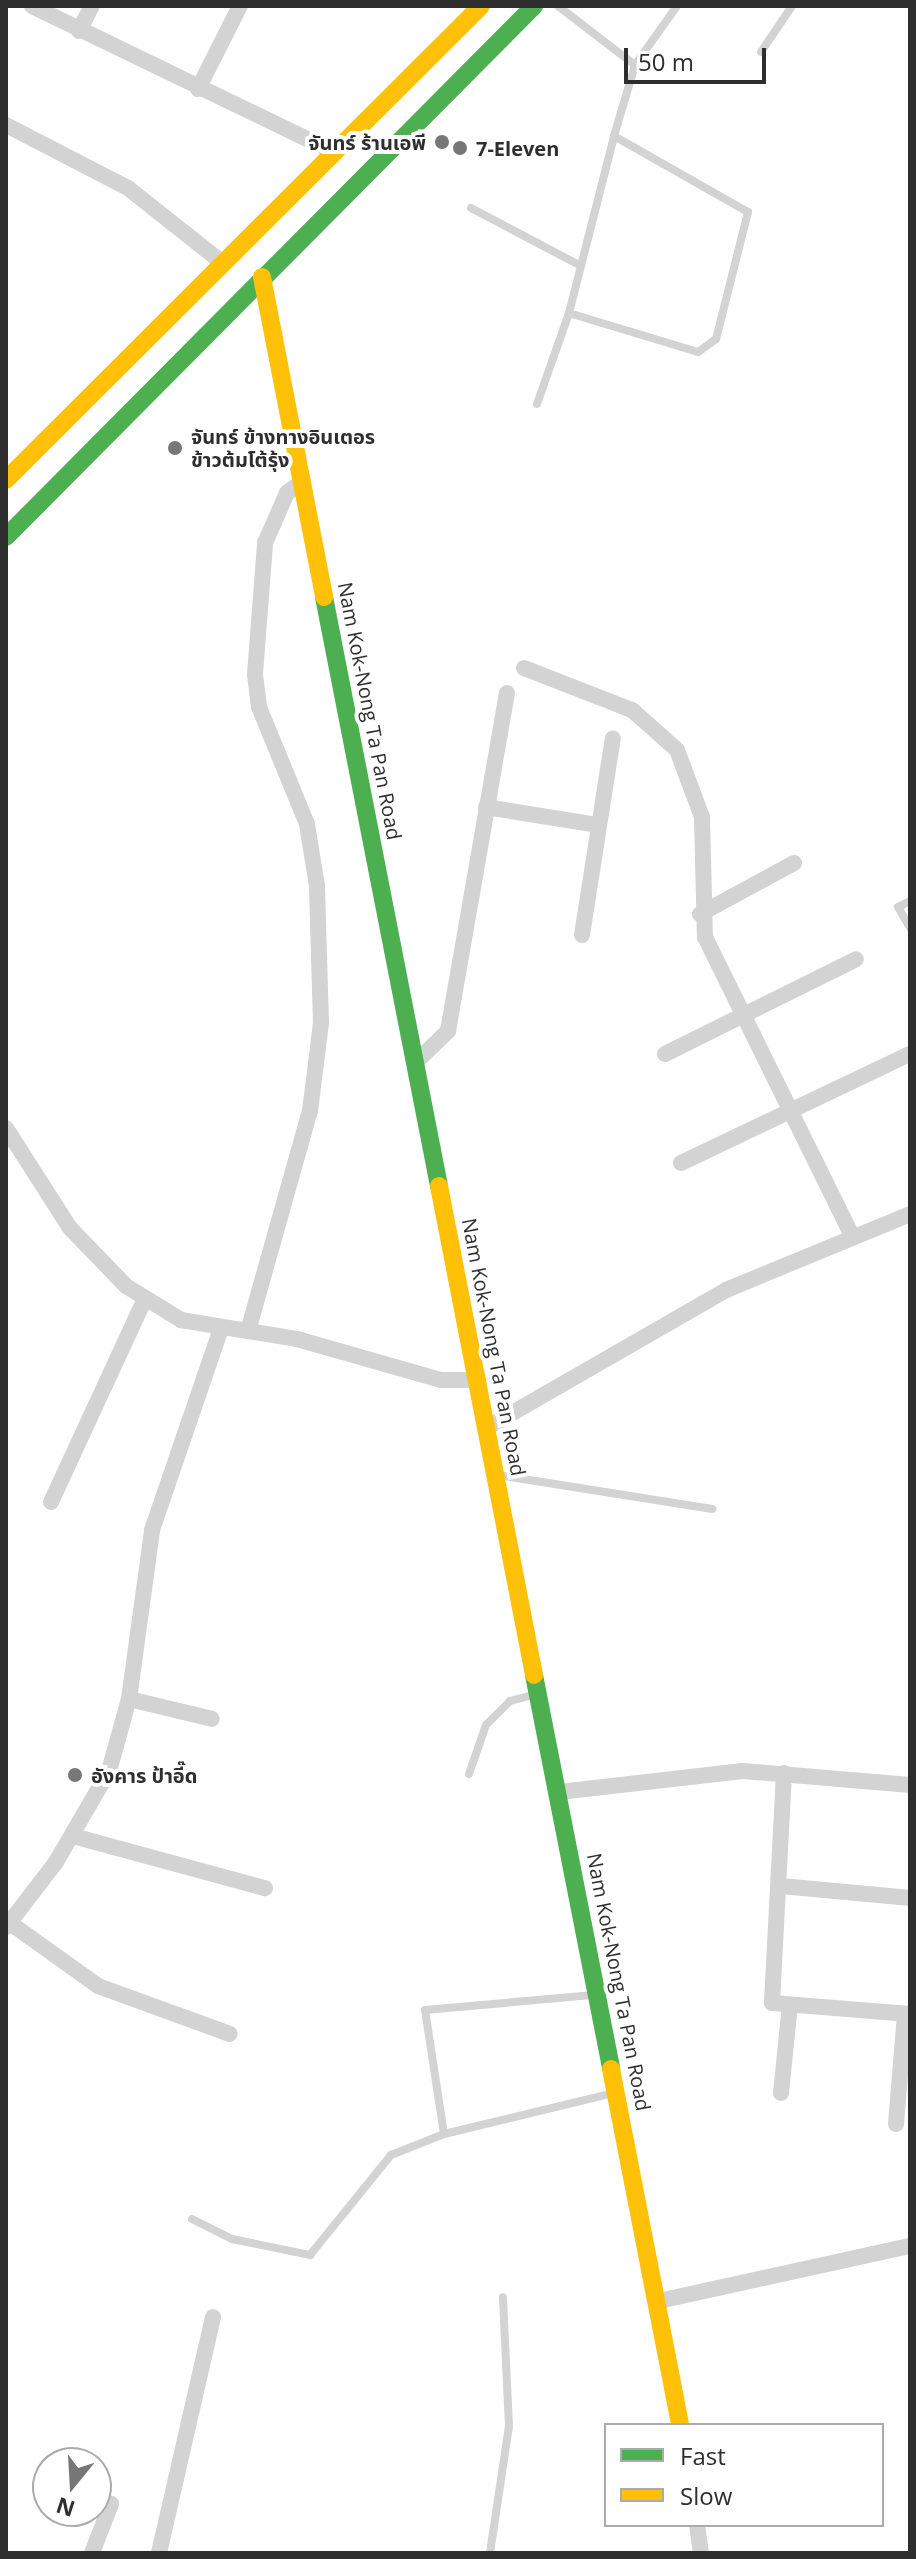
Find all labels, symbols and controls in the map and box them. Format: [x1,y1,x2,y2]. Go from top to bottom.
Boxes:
scale bar [628,32,770,82]
text: 50 m [638,45,694,78]
place label: จันทร์ ร้านเอพี [308,130,426,154]
marker: จันทร์ ร้านเอพี [433,133,451,151]
place label: 7-Eleven [476,136,559,160]
marker: 7-Eleven [451,139,469,157]
place label: จันทร์ ข้างทางอินเตอร ข้าวต้มโต้รุ้ง [191,424,375,471]
marker: จันทร์ ข้างทางอินเตอร ข้าวต้มโต้รุ้ง [166,439,184,457]
street label: Nam Kok-Nong Ta Pan Road [333,580,407,842]
street label: Nam Kok-Nong Ta Pan Road [457,1216,531,1478]
place label: อังคาร ป้าอี๊ด [91,1763,197,1787]
marker: อังคาร ป้าอี๊ด [66,1766,84,1784]
street label: Nam Kok-Nong Ta Pan Road [582,1851,656,2113]
legend [604,2423,884,2527]
text: Fast [680,2439,726,2472]
north arrow [32,2447,112,2527]
text: Slow [680,2479,732,2512]
text: N [52,2491,78,2525]

